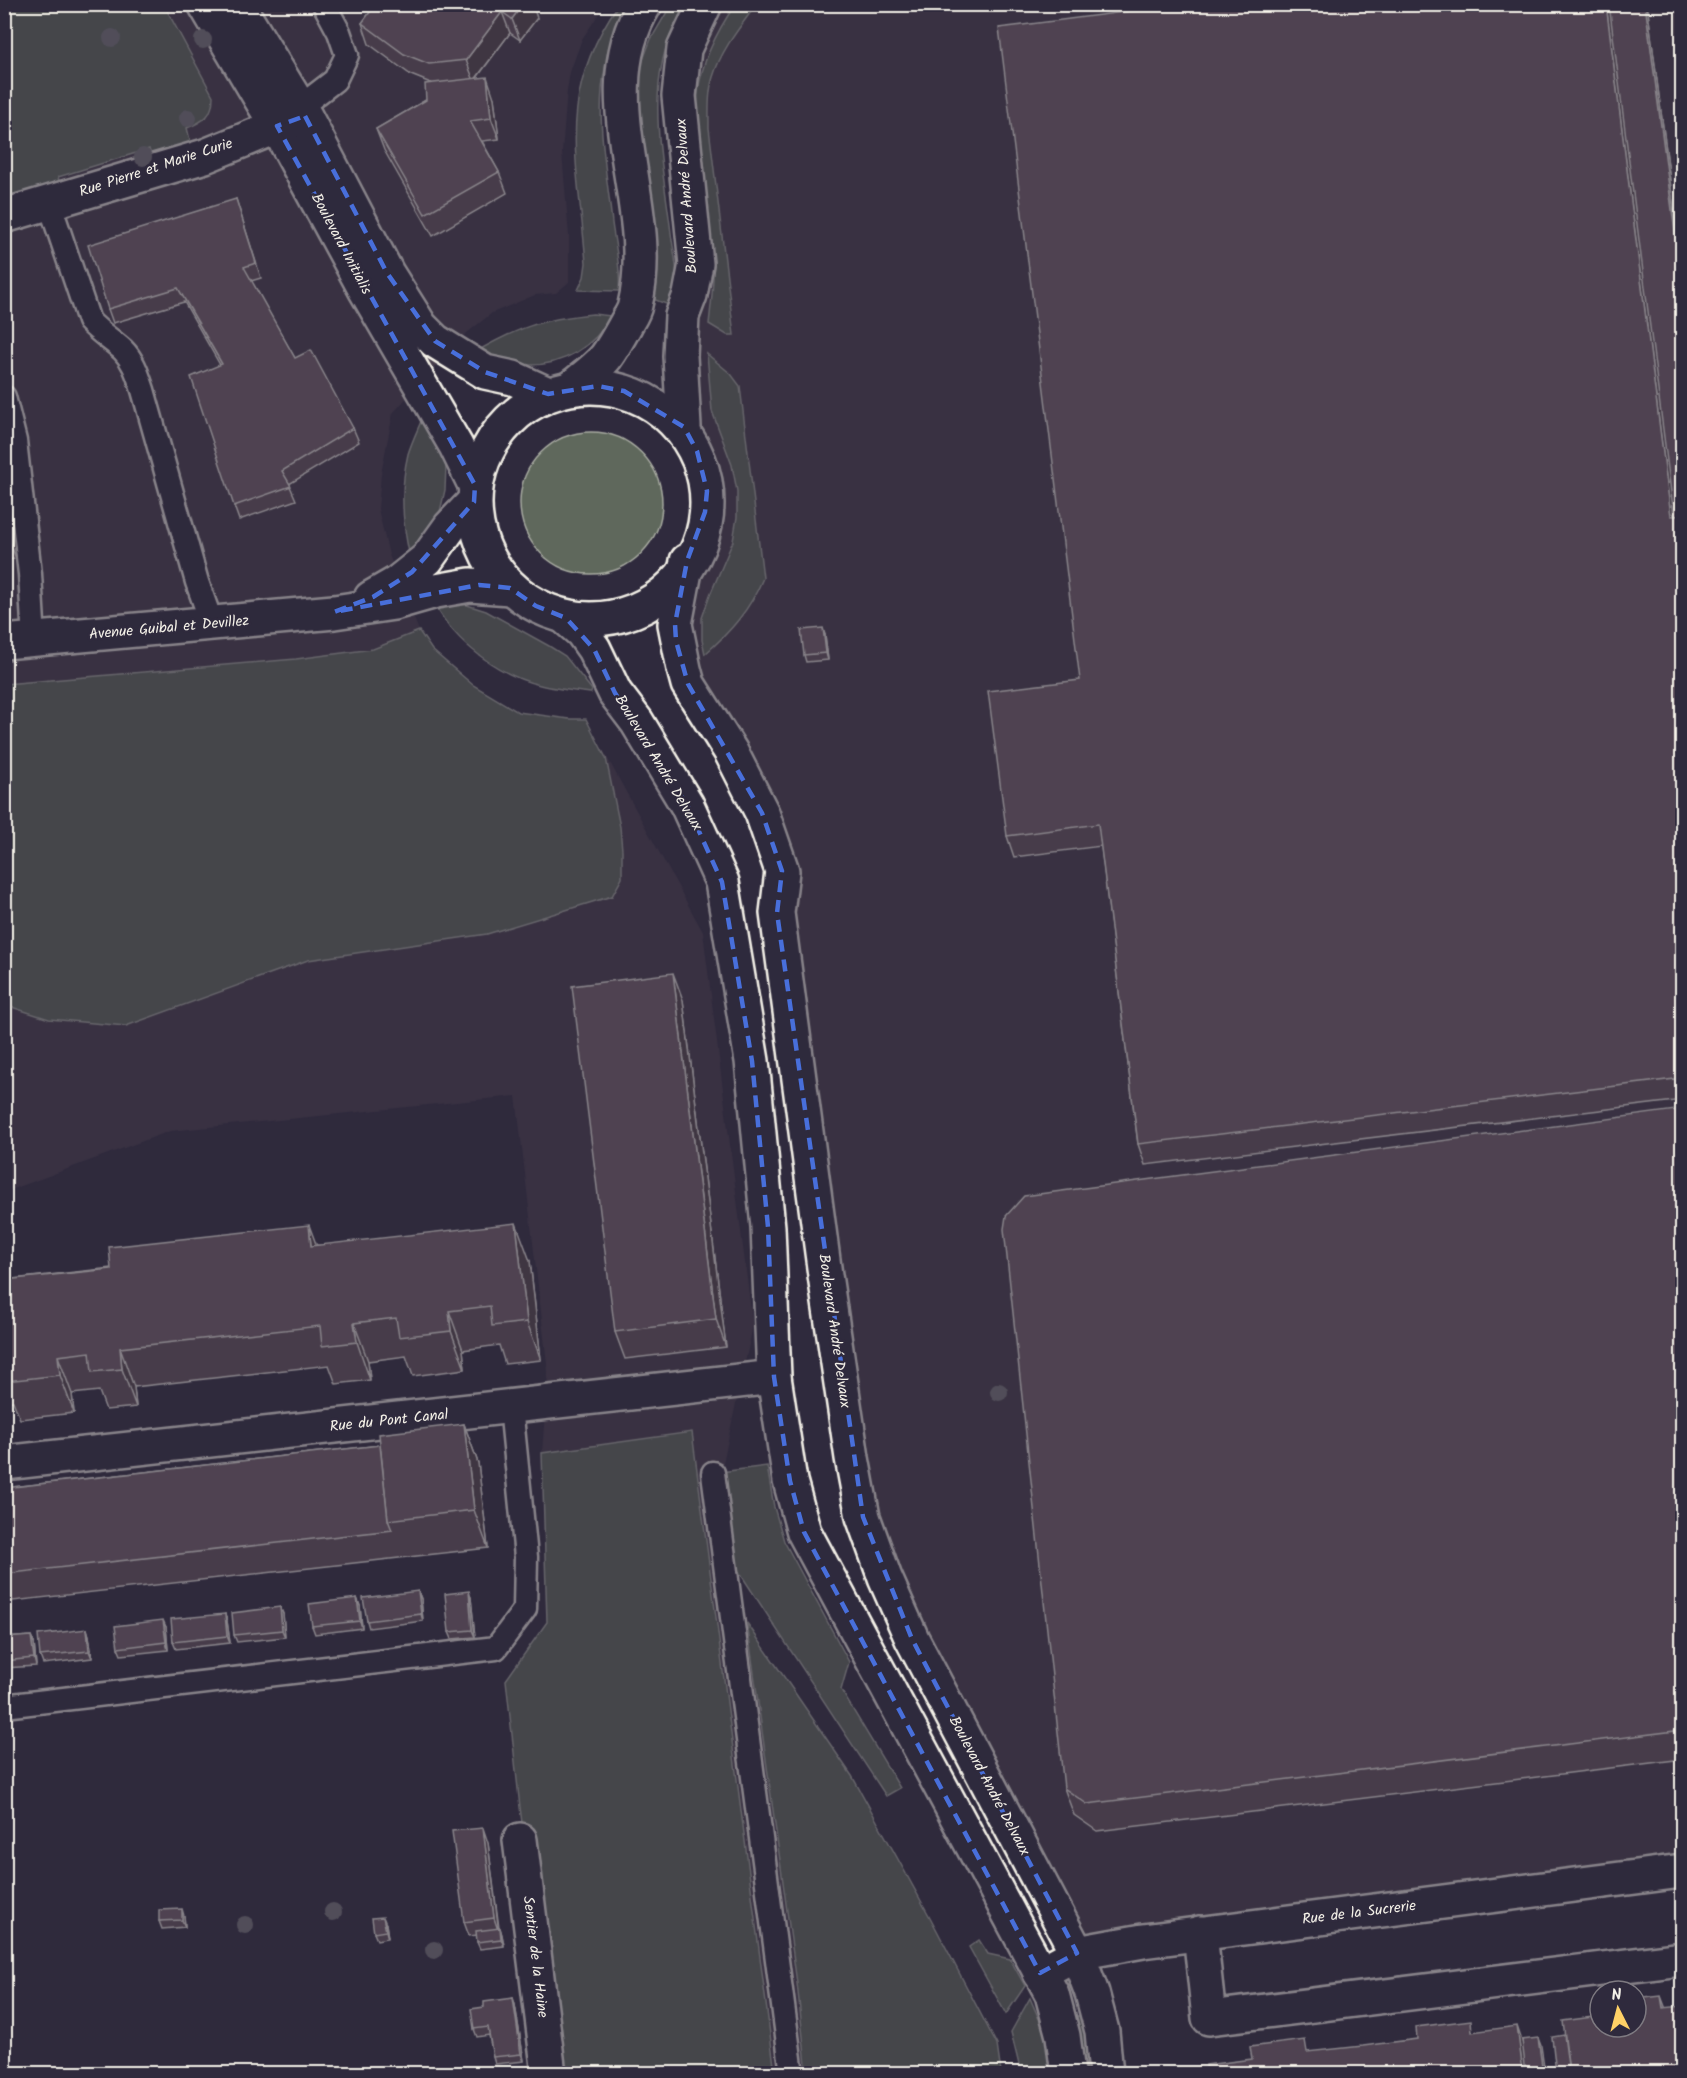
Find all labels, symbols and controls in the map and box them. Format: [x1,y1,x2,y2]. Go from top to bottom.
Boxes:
street label: Boulevard André Delvaux [670,117,704,274]
street label: Rue Pierre et Marie Curie [76,132,236,204]
street label: Boulevard Initialis [304,189,378,300]
street label: Avenue Guibal et Devillez [88,609,250,647]
street label: Boulevard André Delvaux [608,690,709,836]
street label: Boulevard André Delvaux [811,1253,857,1410]
street label: Rue du Pont Canal [329,1403,450,1439]
street label: Boulevard André Delvaux [942,1712,1036,1861]
street label: Rue de la Sucrerie [1301,1894,1418,1932]
street label: Sentier de la Haine [516,1895,554,2019]
north arrow [1588,1979,1648,2039]
text: N [1610,1983,1623,2009]

